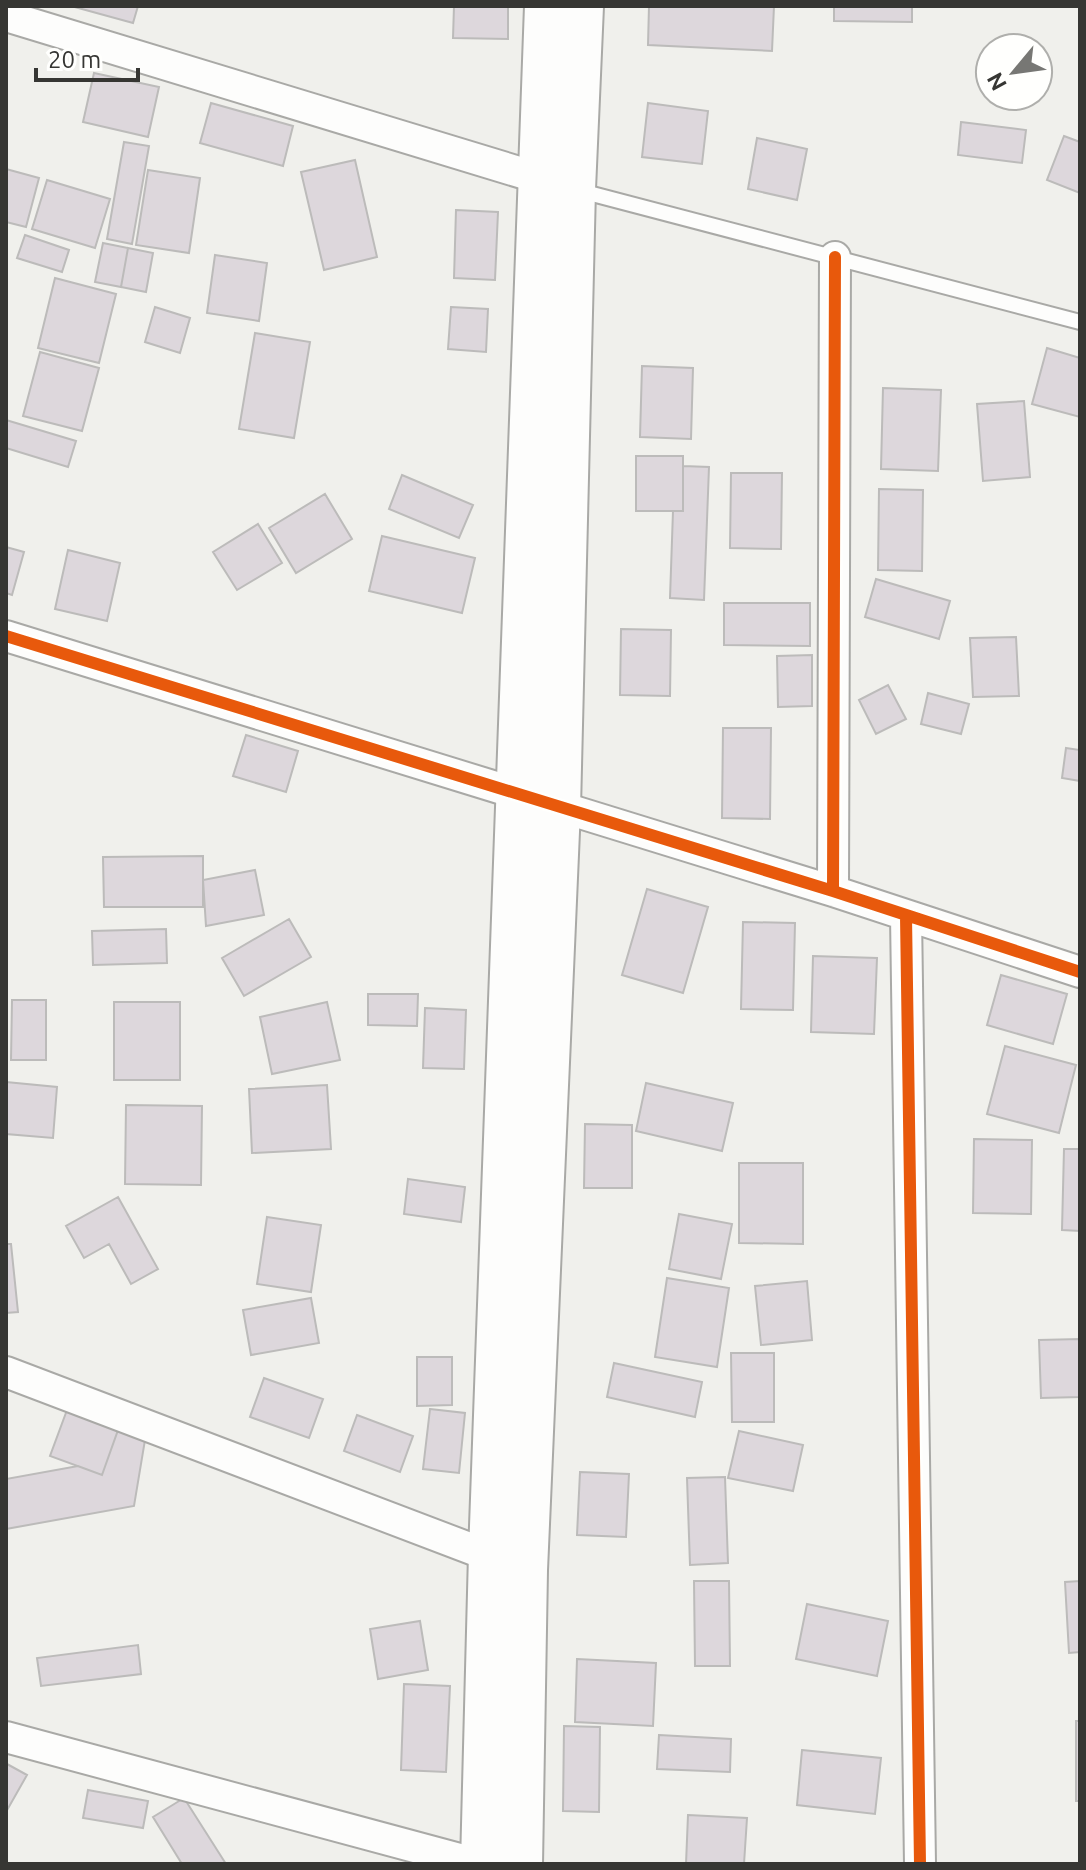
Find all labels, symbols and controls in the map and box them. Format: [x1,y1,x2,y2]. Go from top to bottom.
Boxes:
scale bar [36,32,138,82]
north arrow [974,32,1054,112]
text: 20 m [48,46,101,73]
text: N [981,69,1011,95]

